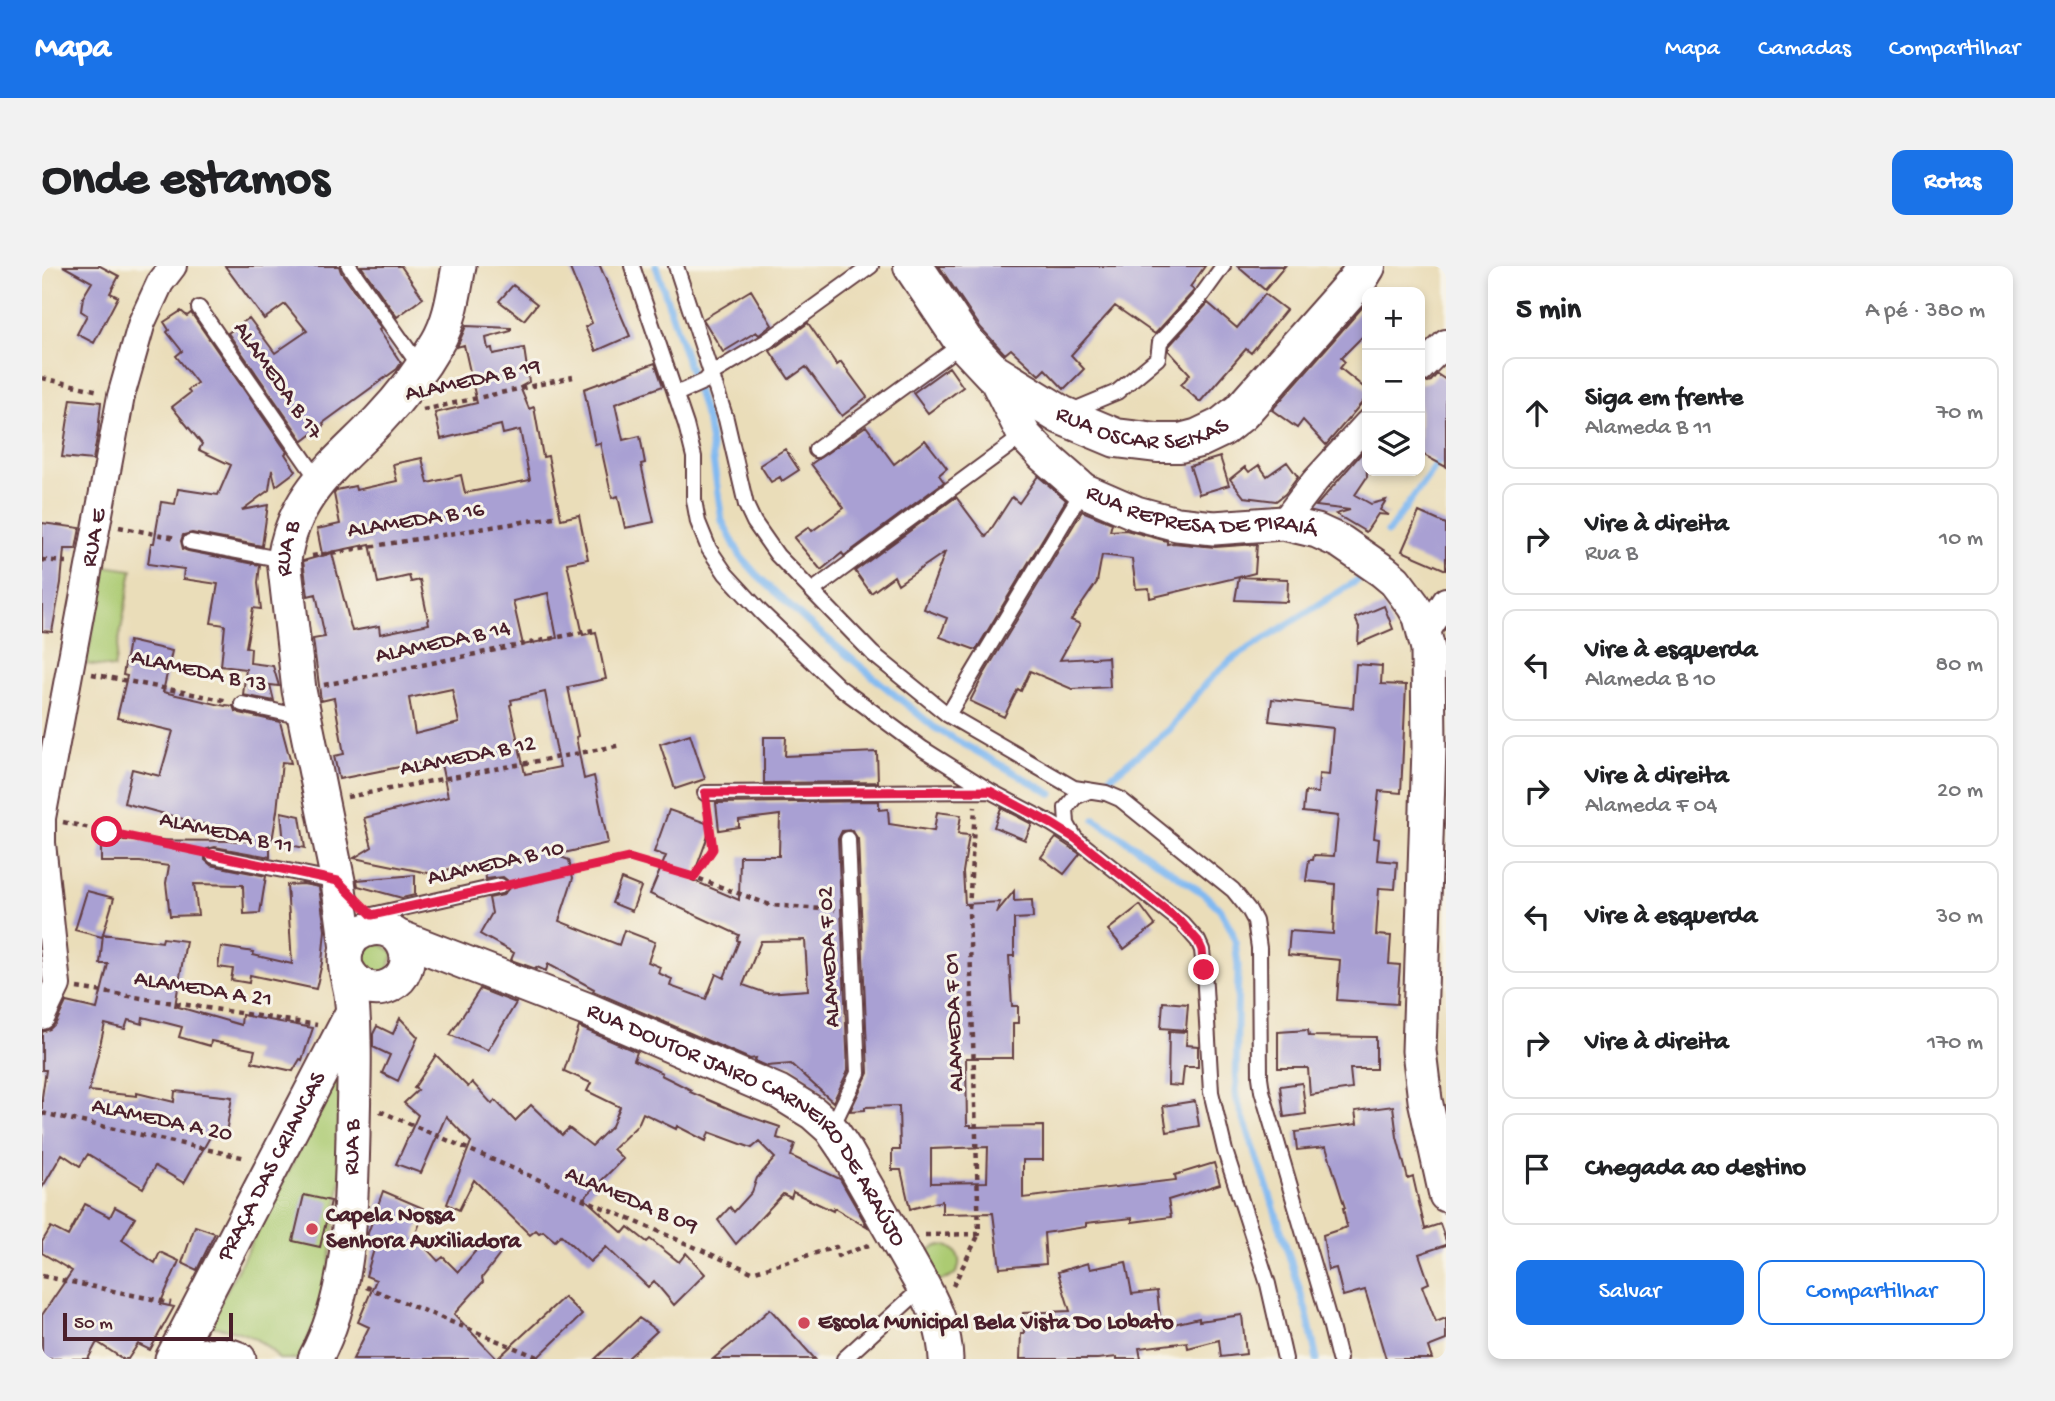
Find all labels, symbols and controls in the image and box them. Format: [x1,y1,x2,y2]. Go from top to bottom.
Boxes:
text: Mapa [35,30,111,68]
text: Mapa [1665,35,1720,64]
text: Camadas [1758,35,1851,64]
text: Compartilhar [1889,35,2020,64]
button: Rotas [1892,150,2013,215]
text: Onde estamos [42,153,329,211]
map controls [1362,287,1425,476]
button: + [1362,287,1425,350]
text: 5 min [1516,294,1581,329]
text: A pé · 380 m [1865,298,1985,325]
street label: ALAMEDA B 17 [226,317,328,446]
button: − [1362,350,1425,413]
street label: ALAMEDA B 19 [403,353,544,409]
text: Siga em frente [1585,384,1743,415]
icon: ahead [1518,394,1556,432]
text: 70 m [1936,400,1983,427]
street label: RUA OSCAR SEIXAS [1052,401,1235,457]
button: layers [1362,413,1425,476]
text: Alameda B 11 [1585,415,1712,442]
street label: RUA REPRESA DE PIRAIÁ [1082,479,1322,544]
street label: ALAMEDA B 16 [346,497,487,545]
street label: RUA E [76,505,113,569]
text: Vire à direita [1585,510,1729,541]
street label: RUA B [270,516,307,578]
icon: right [1518,520,1556,558]
text: 10 m [1939,526,1983,553]
text: Rua B [1585,541,1638,568]
street label: ALAMEDA B 14 [373,616,513,670]
text: Vire à esquerda [1585,636,1758,667]
street label: ALAMEDA B 13 [129,644,269,700]
icon: left [1518,646,1556,684]
text: 80 m [1936,652,1983,679]
text: Alameda B 10 [1585,667,1716,694]
street label: ALAMEDA B 12 [398,731,538,783]
text: Vire à direita [1585,762,1729,793]
icon: right [1518,772,1556,810]
text: 20 m [1937,778,1983,805]
text: Alameda F 04 [1585,793,1717,820]
street label: ALAMEDA B 11 [157,807,295,861]
route start [91,816,122,847]
street label: ALAMEDA B 10 [425,835,567,893]
street label: ALAMEDA F 02 [813,886,847,1028]
icon: left [1518,898,1556,936]
text: Vire à esquerda [1585,902,1758,933]
text: 30 m [1936,904,1983,931]
street label: ALAMEDA F 01 [939,952,971,1092]
route end [1188,954,1219,985]
street label: ALAMEDA A 21 [132,966,274,1014]
street label: RUA DOUTOR JAIRO CARNEIRO DE ARAÚJO [583,998,912,1252]
icon: right [1518,1024,1556,1062]
text: Vire à direita [1585,1028,1729,1059]
text: 170 m [1927,1030,1983,1057]
street label: PRAÇA DAS CRIANCAS [211,1067,333,1267]
street label: ALAMEDA A 20 [89,1093,235,1149]
street label: RUA B [338,1118,367,1176]
icon: arrive [1518,1150,1556,1188]
text: Chegada ao destino [1585,1154,1806,1185]
street label: ALAMEDA B 09 [561,1161,702,1241]
place label: Capela Nossa Senhora Auxiliadora [326,1203,522,1256]
marker: Capela Nossa Senhora Auxiliadora [304,1221,320,1237]
button: Salvar [1516,1260,1744,1325]
button: Compartilhar [1758,1260,1985,1325]
scale bar [63,1310,233,1342]
place label: Escola Municipal Bela Vista Do Lobato [818,1310,1174,1337]
text: 50 m [74,1313,113,1336]
marker: Escola Municipal Bela Vista Do Lobato [796,1315,812,1331]

